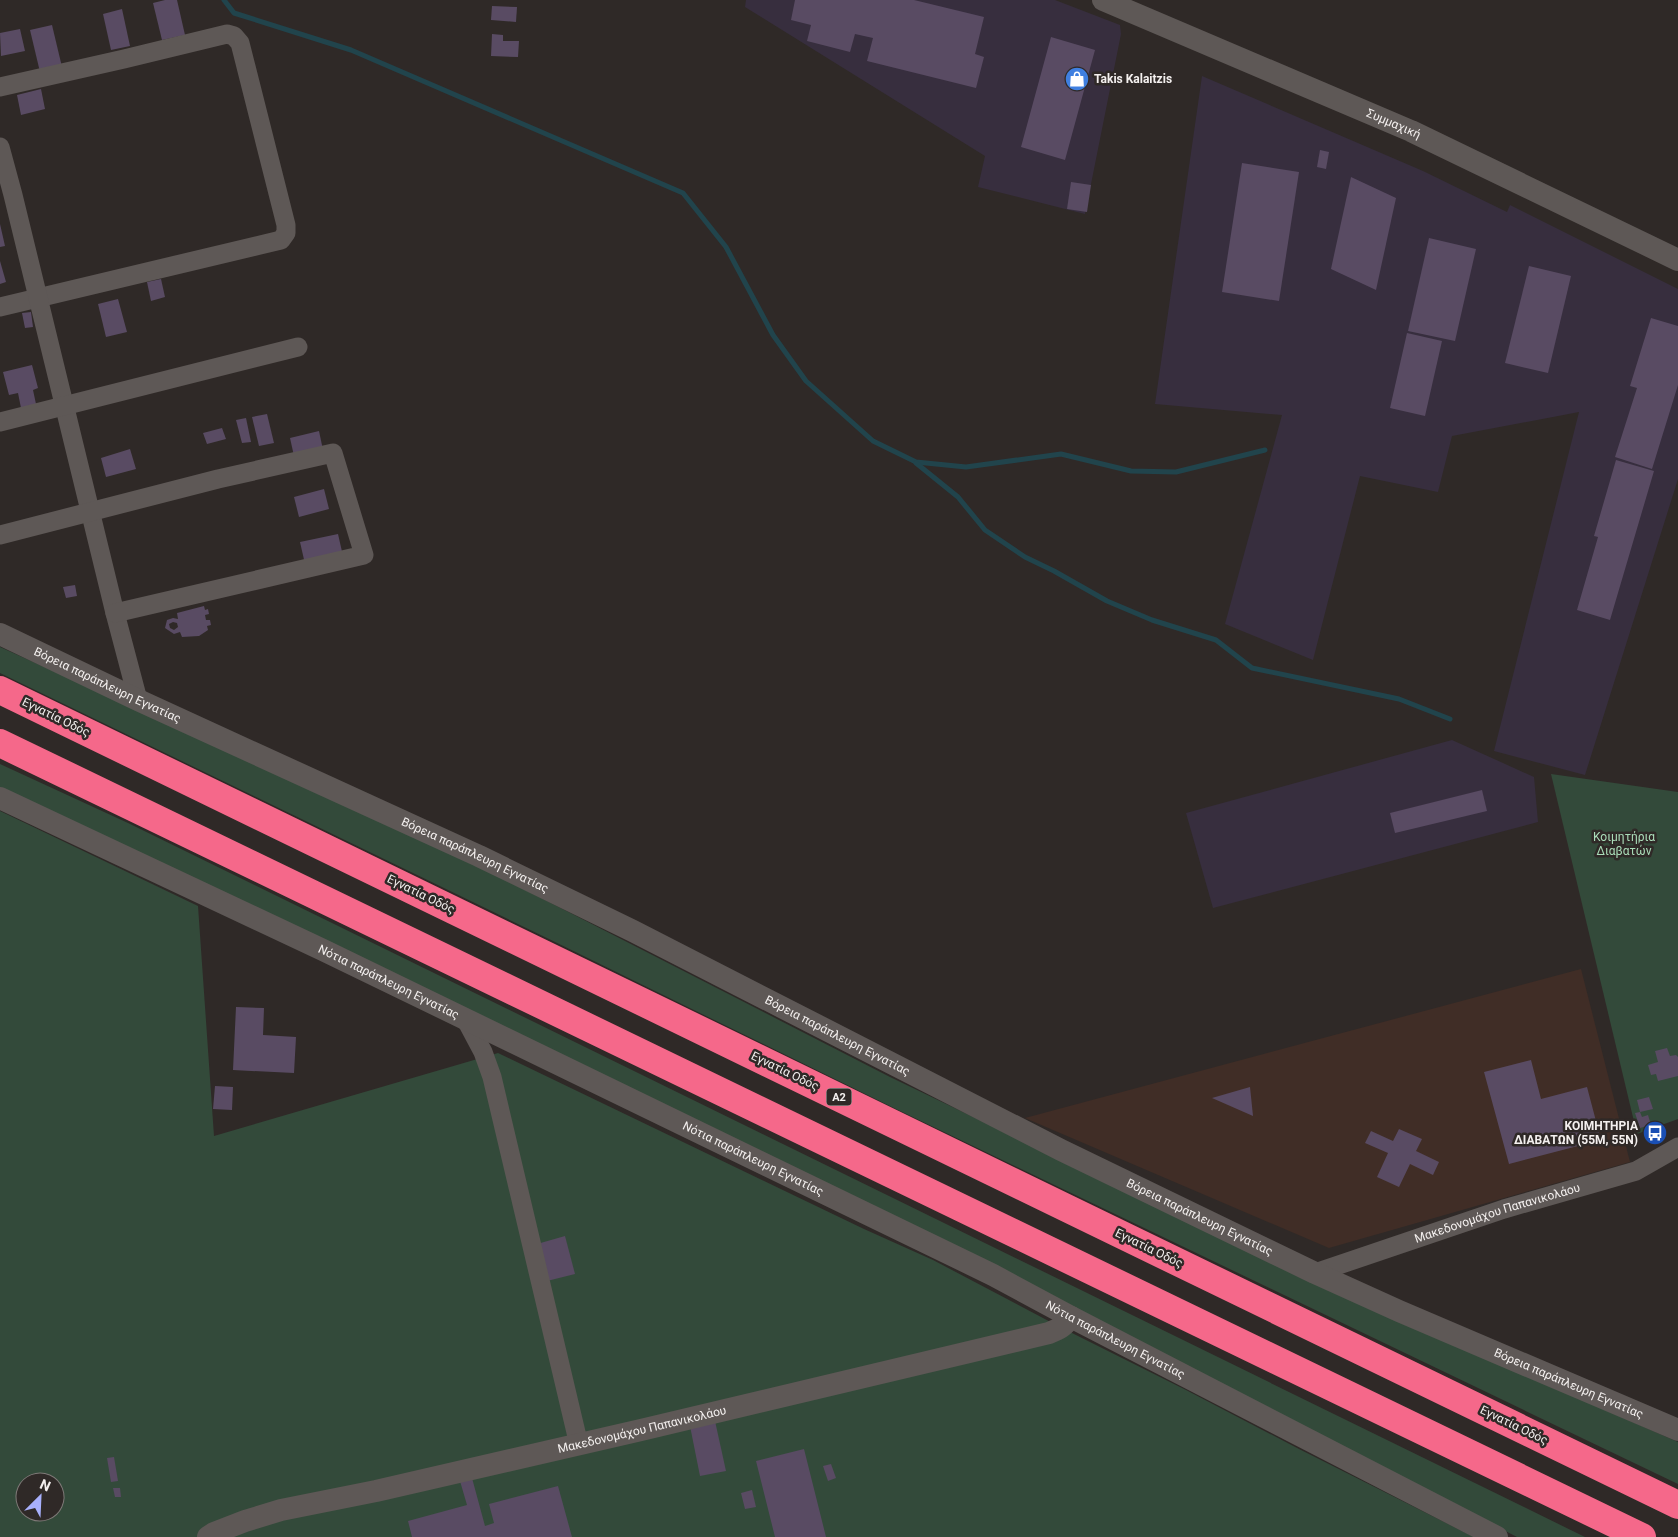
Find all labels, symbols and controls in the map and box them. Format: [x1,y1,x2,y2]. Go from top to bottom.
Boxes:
shop icon: Takis Kalaitzis [1064,66,1090,92]
place label: Takis Kalaitzis [1094,72,1172,86]
street label: Συμμαχική [1364,106,1423,142]
street label: Βόρεια παράπλευρη Εγνατίας [32,644,183,726]
street label: Εγνατία Οδός [20,695,92,739]
street label: Βόρεια παράπλευρη Εγνατίας [399,815,551,896]
park label: Κοιμητήρια Διαβατών [1593,830,1655,858]
street label: Εγνατία Οδός [385,872,457,916]
street label: Νότια παράπλευρη Εγνατίας [316,942,461,1022]
street label: Βόρεια παράπλευρη Εγνατίας [763,993,912,1079]
street label: Εγνατία Οδός [749,1049,821,1093]
road number: Α2 [826,1088,852,1106]
street label: Νότια παράπλευρη Εγνατίας [680,1119,826,1199]
place label: ΚΟΙΜΗΤΗΡΙΑ ΔΙΑΒΑΤΩΝ (55Μ, 55Ν) [1514,1119,1639,1147]
bus stop icon: ΚΟΙΜΗΤΗΡΙΑ ΔΙΑΒΑΤΩΝ (55Μ, 55Ν) [1642,1120,1668,1146]
street label: Βόρεια παράπλευρη Εγνατίας [1124,1176,1275,1258]
street label: Μακεδονομάχου Παπανικολάου [1413,1180,1582,1246]
street label: Εγνατία Οδός [1113,1226,1185,1270]
street label: Νότια παράπλευρη Εγνατίας [1043,1298,1187,1382]
street label: Βόρεια παράπλευρη Εγνατίας [1492,1345,1646,1421]
street label: Μακεδονομάχου Παπανικολάου [556,1403,728,1456]
street label: Εγνατία Οδός [1478,1403,1550,1447]
north arrow [15,1472,65,1522]
text: N [38,1476,53,1494]

